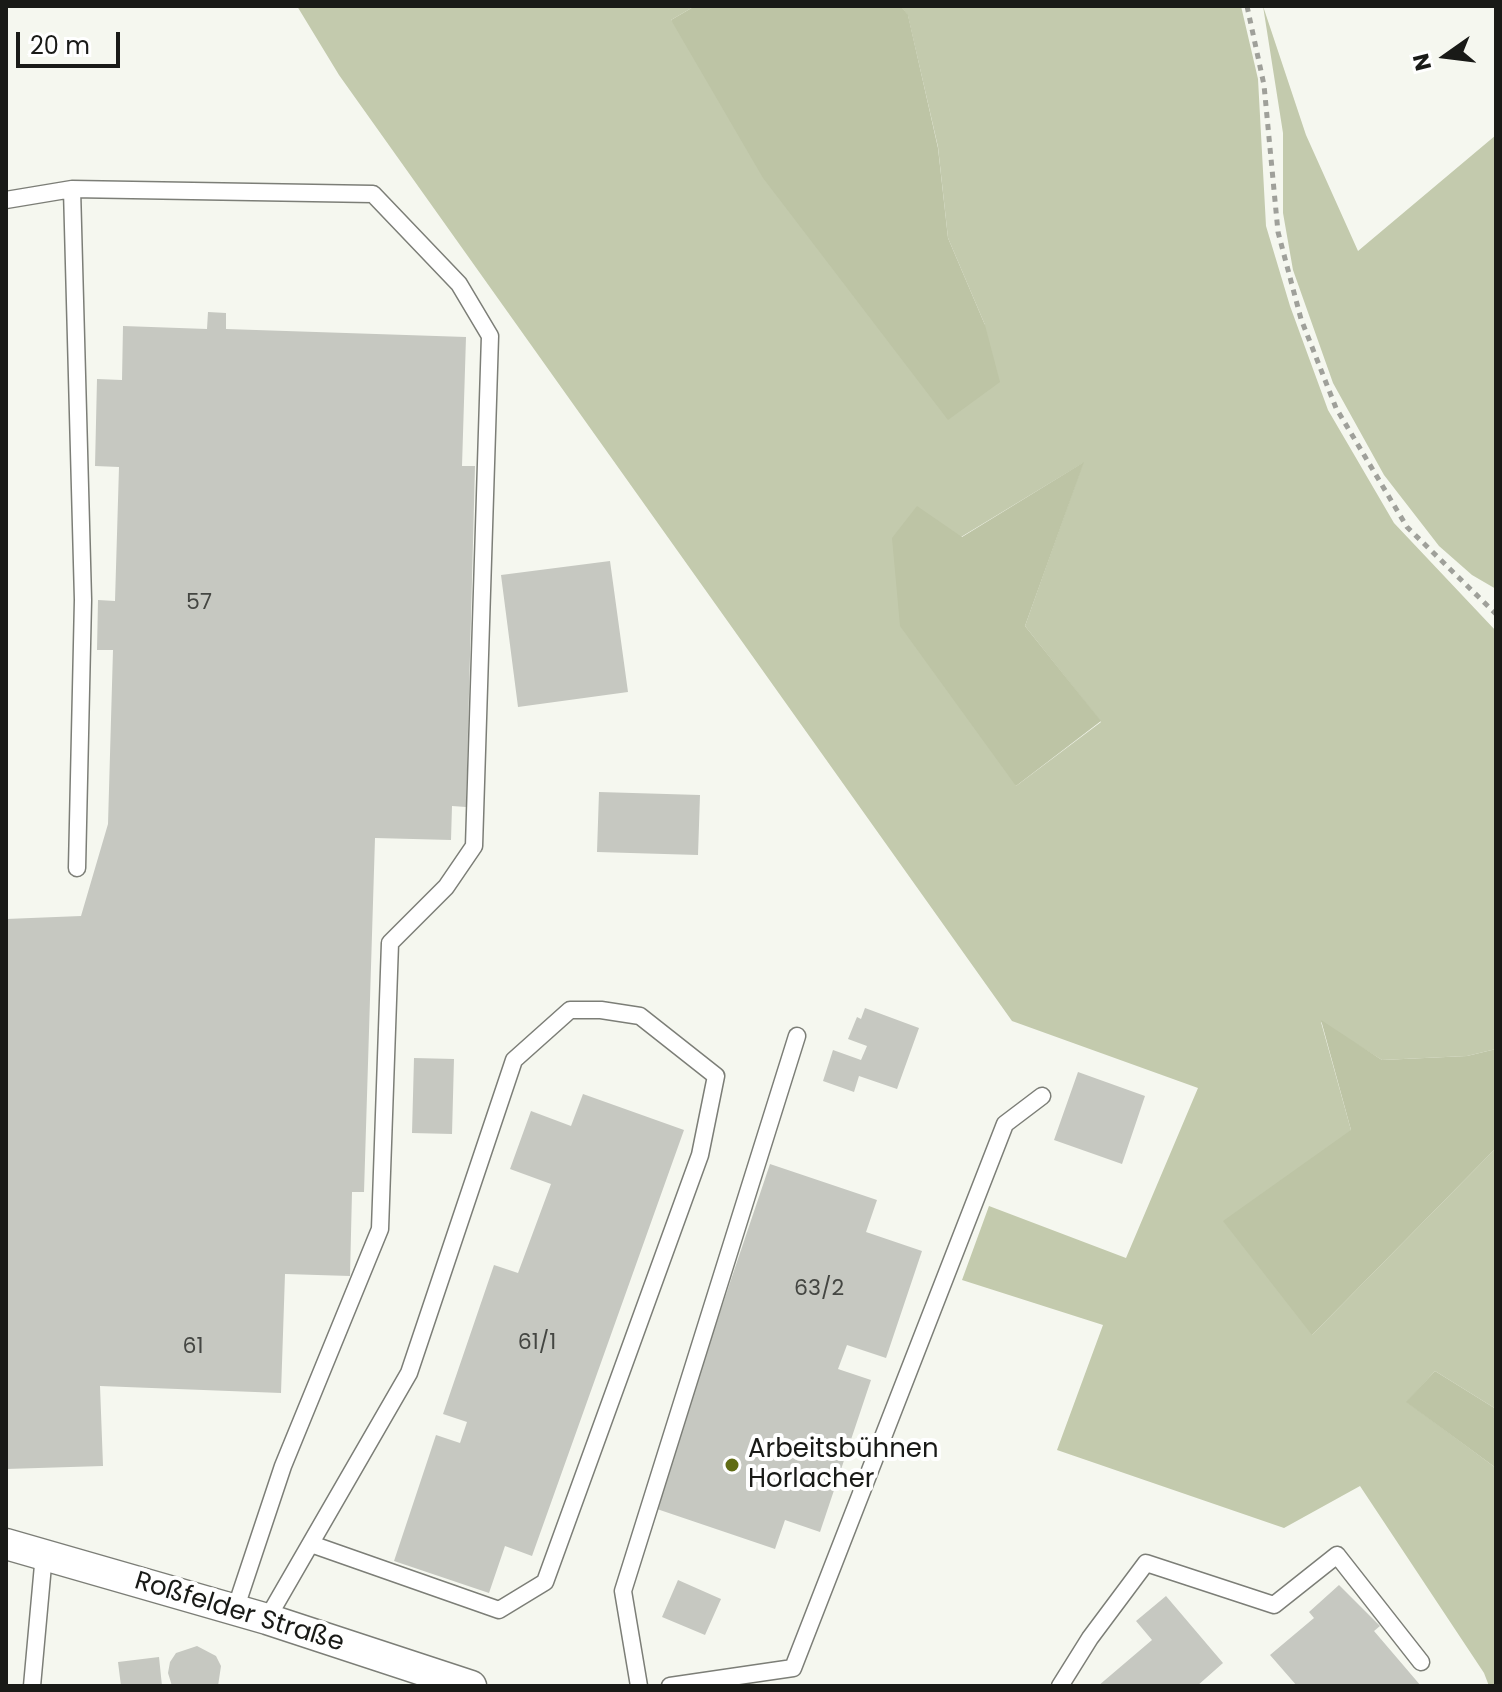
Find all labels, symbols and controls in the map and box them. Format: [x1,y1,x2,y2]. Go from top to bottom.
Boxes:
scale bar [20,16,124,66]
north arrow [1406,16,1486,96]
text: 20 m [30,29,90,62]
text: N [1405,50,1439,74]
house number: 57 [186,590,212,616]
house number: 63/2 [794,1276,844,1302]
house number: 61/1 [518,1330,556,1356]
house number: 61 [182,1334,204,1360]
place label: Arbeitsbühnen Horlacher [748,1434,939,1496]
marker: Arbeitsbühnen Horlacher [723,1456,741,1474]
street label: Roßfelder Straße [130,1566,348,1660]

